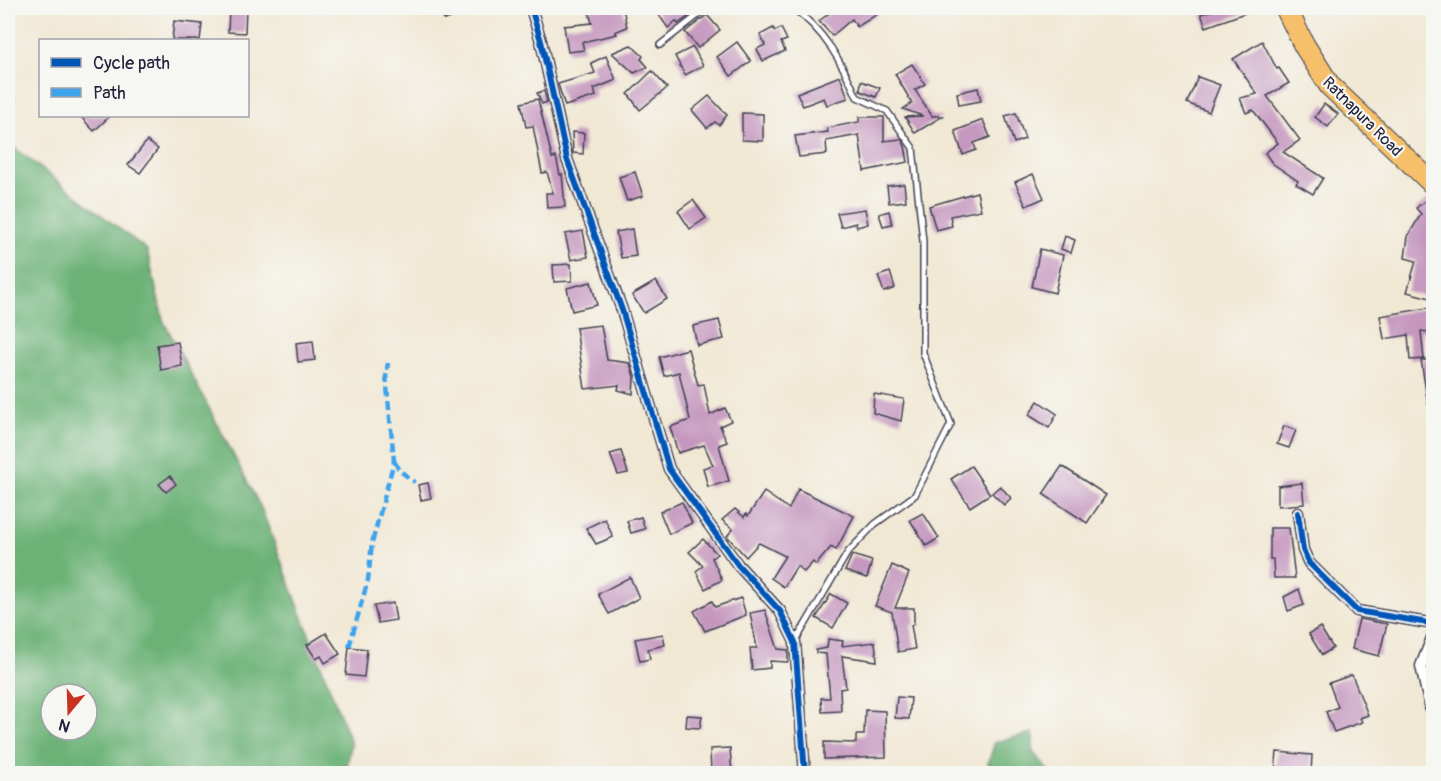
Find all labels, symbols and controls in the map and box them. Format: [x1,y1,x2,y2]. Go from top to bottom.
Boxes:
legend [39,39,249,117]
text: Cycle path [93,52,170,75]
street label: Ratnapura Road [1318,73,1406,161]
text: Path [93,82,126,105]
north arrow [39,682,99,742]
text: N [56,714,73,736]

